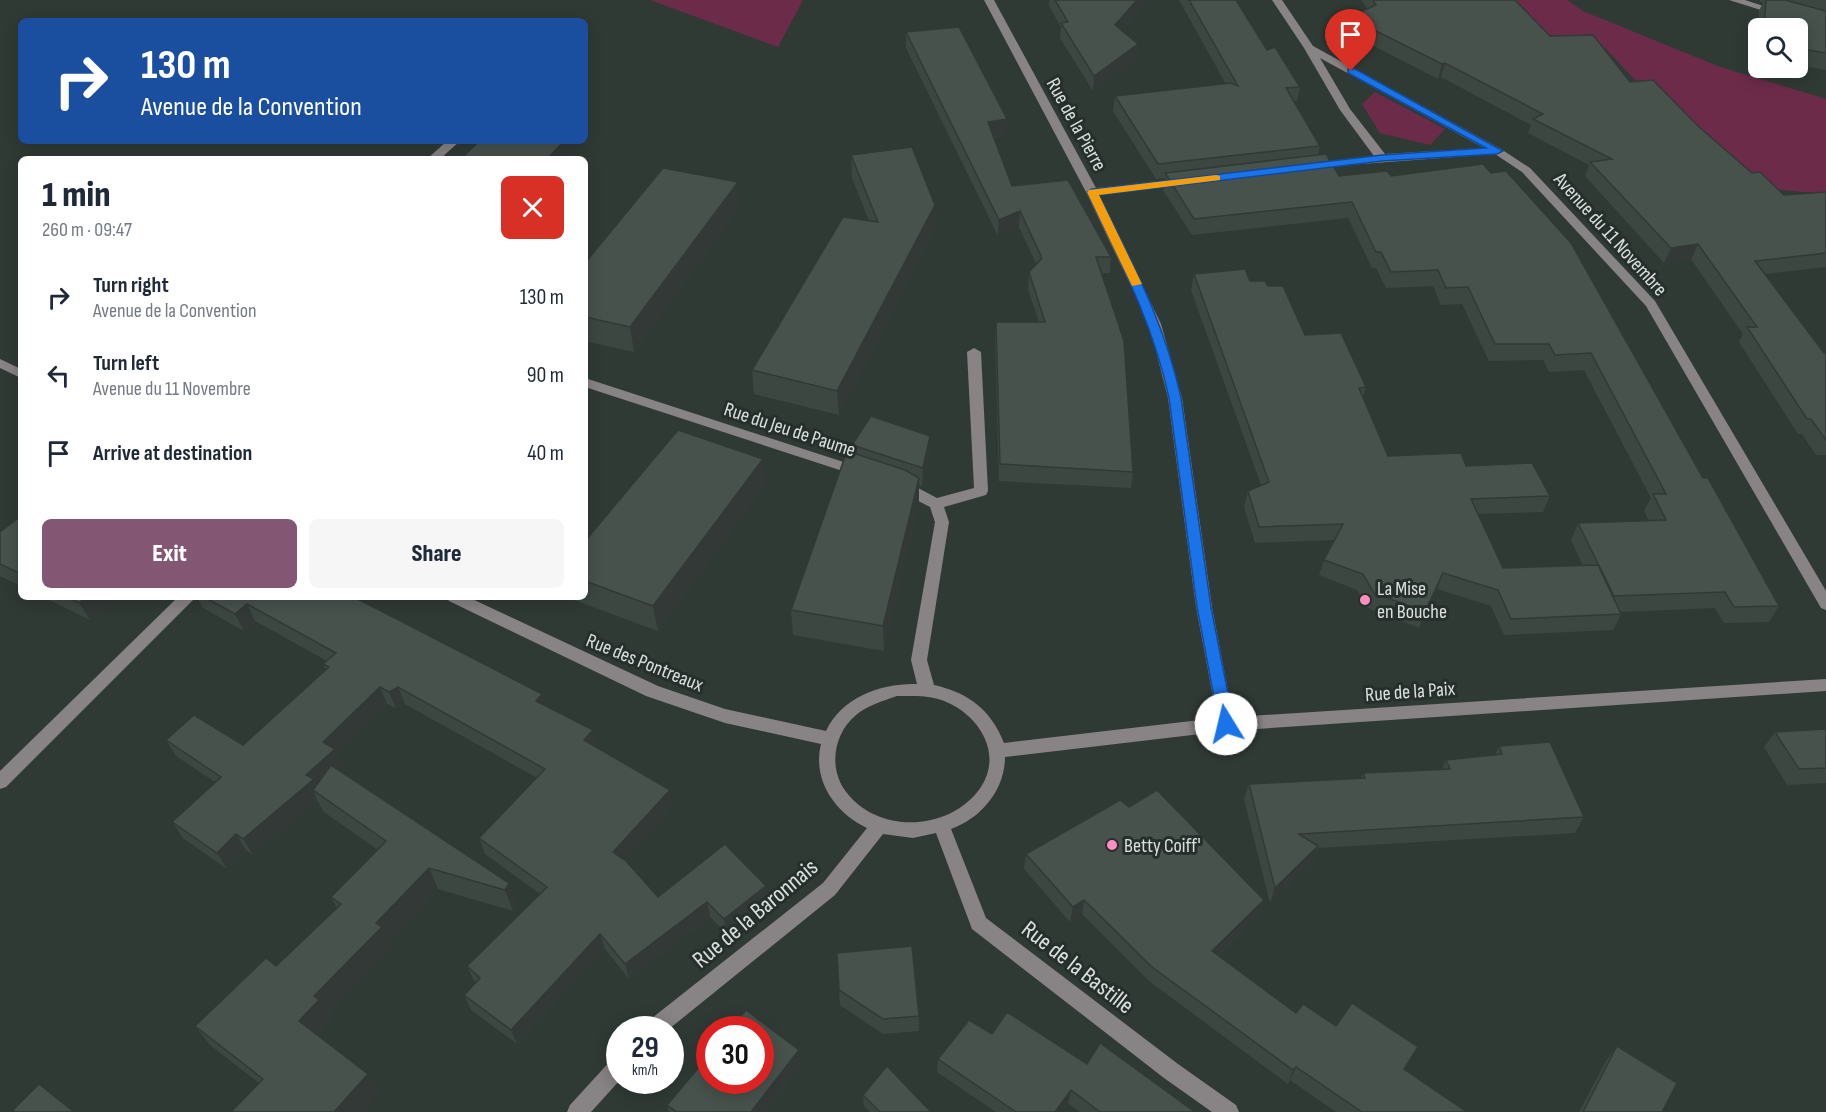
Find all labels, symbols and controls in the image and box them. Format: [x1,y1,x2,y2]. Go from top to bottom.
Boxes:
pin [1325,9,1376,71]
icon: arrive [1334,18,1367,51]
map controls [1748,18,1808,78]
button: search [1748,18,1808,78]
text: 130 m [141,40,231,91]
icon: right [42,42,120,120]
street label: Rue de la Pierre [1041,74,1111,175]
text: Avenue de la Convention [141,91,362,123]
street label: Avenue du 11 Novembre [1548,167,1672,301]
text: 1 min [42,174,110,217]
button: close [501,176,564,239]
text: 260 m · 09:47 [42,218,132,242]
text: Turn right [93,272,169,299]
icon: right [42,281,75,314]
text: 130 m [520,284,564,311]
text: Avenue de la Convention [93,299,257,323]
text: Turn left [93,350,159,377]
icon: left [42,359,75,392]
text: 90 m [527,362,564,389]
text: Avenue du 11 Novembre [93,377,251,401]
street label: Rue du Jeu de Paume [721,397,859,463]
icon: arrive [42,437,75,470]
text: Arrive at destination [93,440,252,467]
text: 40 m [527,440,564,467]
button: Exit [42,519,297,588]
button: Share [309,519,564,588]
place label: La Mise en Bouche [1377,577,1447,624]
marker: La Mise en Bouche [1358,593,1372,607]
street label: Rue des Pontreaux [583,629,707,697]
street label: Rue de la Paix [1364,677,1456,707]
position arrow [1194,692,1258,756]
place label: Betty Coiff' [1124,834,1201,858]
marker: Betty Coiff' [1105,838,1119,852]
street label: Rue de la Baronnais [687,852,824,974]
street label: Rue de la Bastille [1016,915,1140,1020]
speed limit sign: 30 [696,1016,774,1094]
text: 29 [631,1030,659,1066]
text: km/h [632,1061,658,1080]

